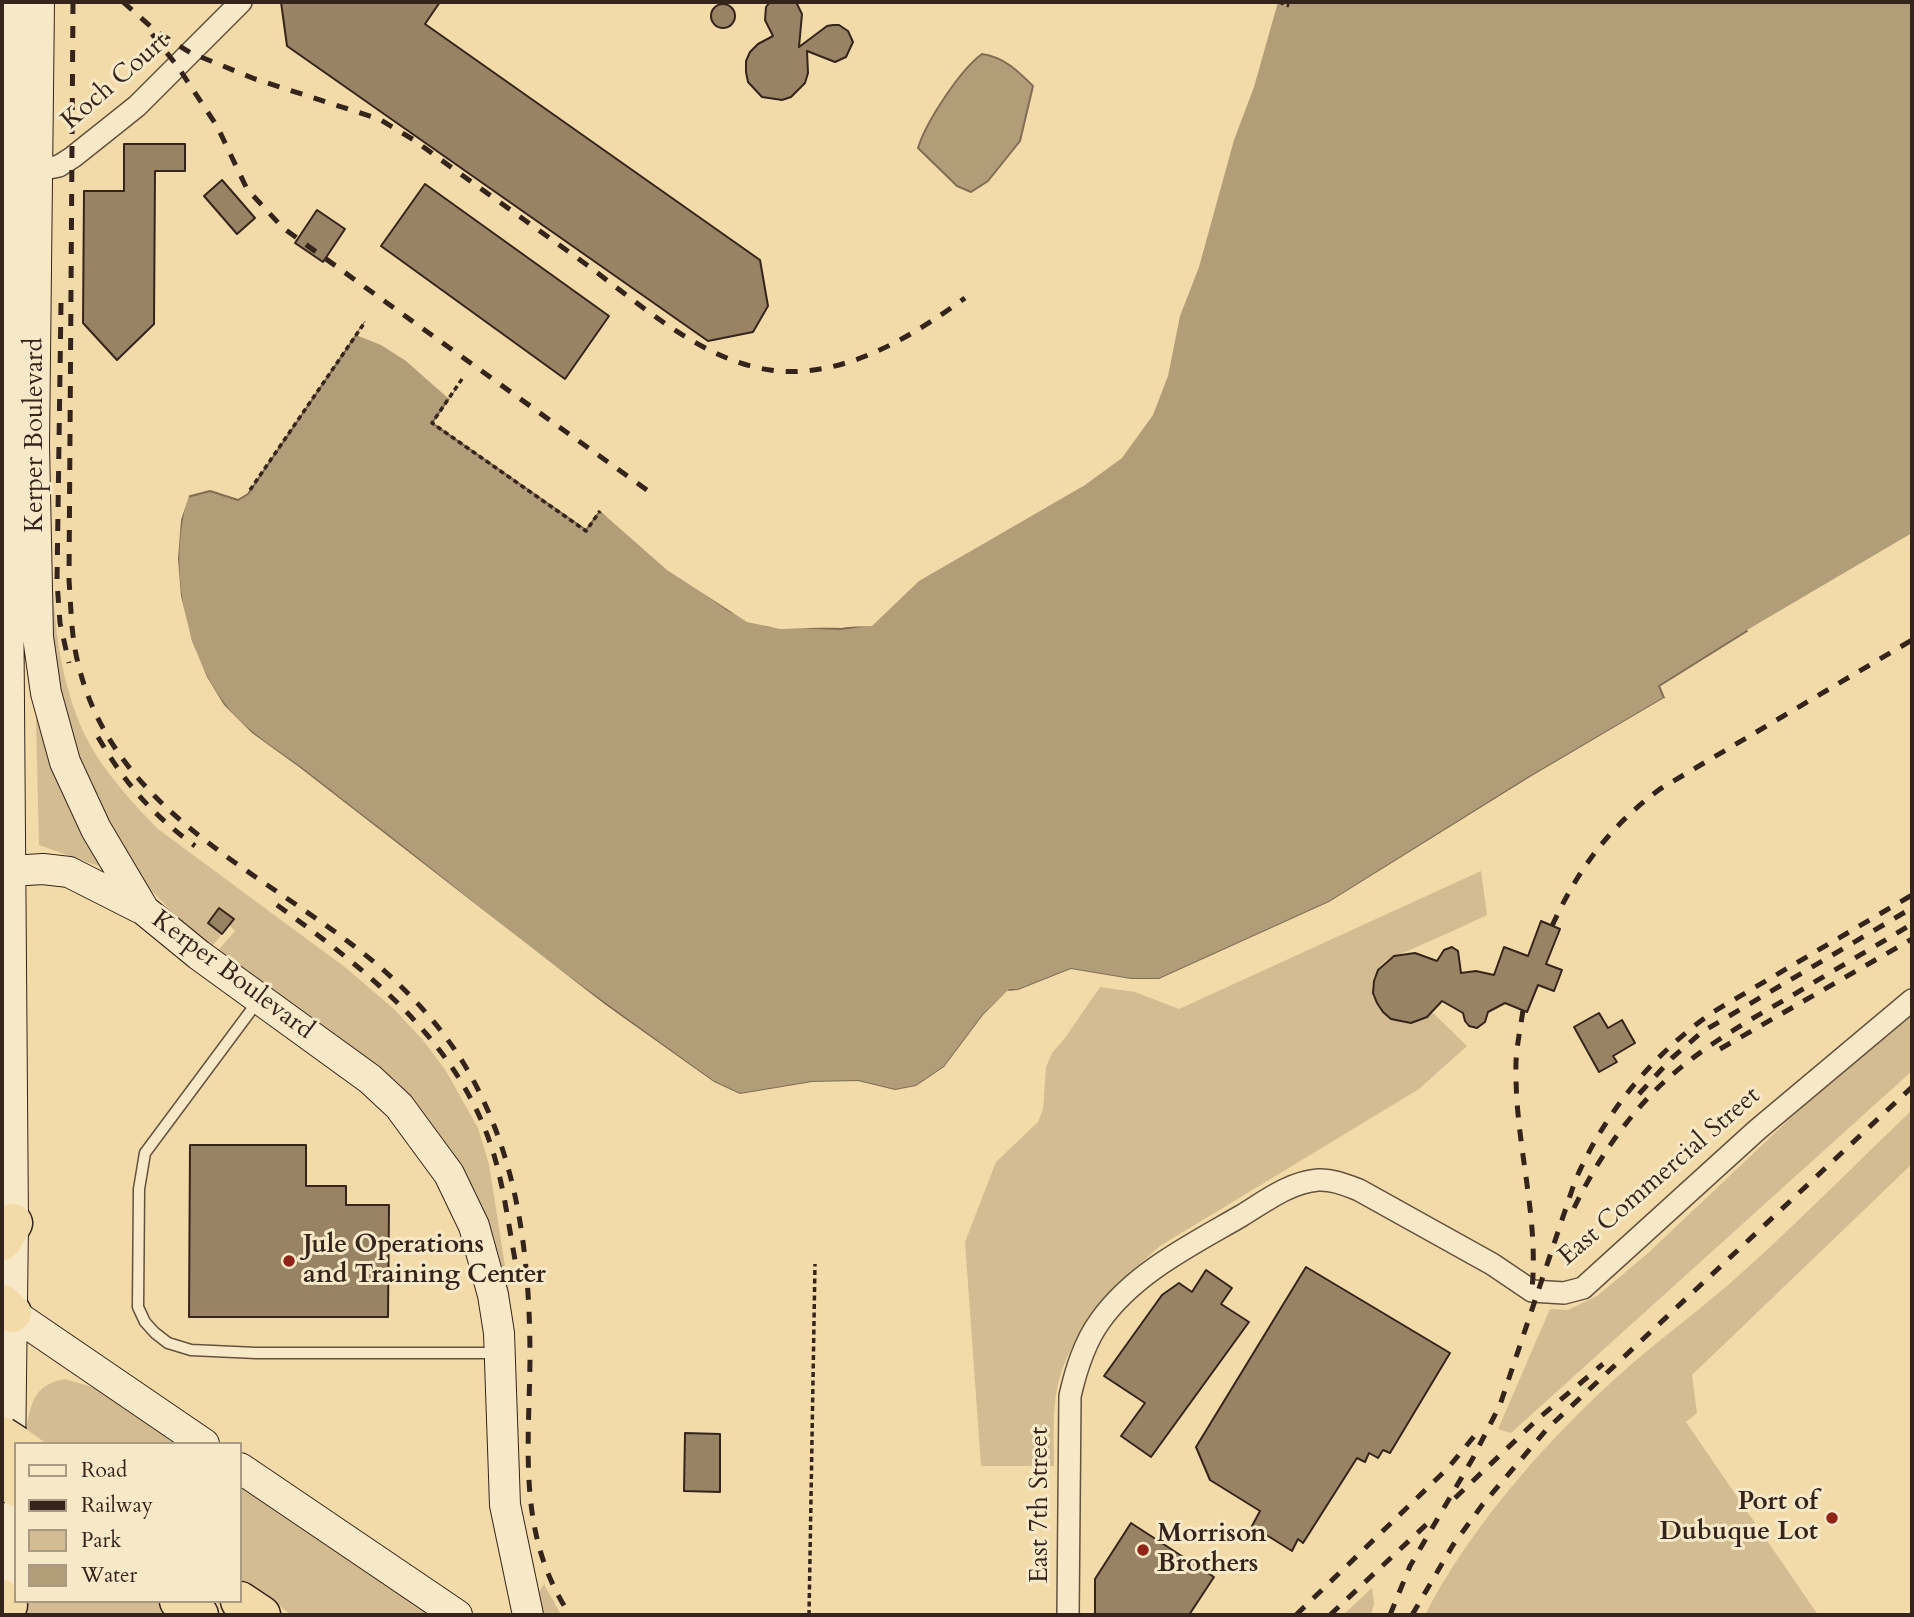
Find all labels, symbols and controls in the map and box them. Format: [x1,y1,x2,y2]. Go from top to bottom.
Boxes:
street label: Koch Court [56,27,176,137]
street label: Kerper Boulevard [20,338,52,532]
street label: Kerper Boulevard [145,905,319,1047]
street label: East Commercial Street [1553,1081,1767,1273]
place label: Jule Operations and Training Center [303,1230,546,1292]
marker: Jule Operations and Training Center [281,1253,297,1269]
street label: East 7th Street [1025,1427,1057,1583]
legend [14,1442,242,1603]
text: Road [81,1456,127,1485]
place label: Port of Dubuque Lot [1660,1487,1818,1548]
text: Railway [81,1491,153,1520]
marker: Port of Dubuque Lot [1824,1510,1840,1526]
place label: Morrison Brothers [1157,1519,1267,1580]
text: Park [81,1526,121,1555]
marker: Morrison Brothers [1135,1542,1151,1558]
text: Water [81,1561,137,1590]

